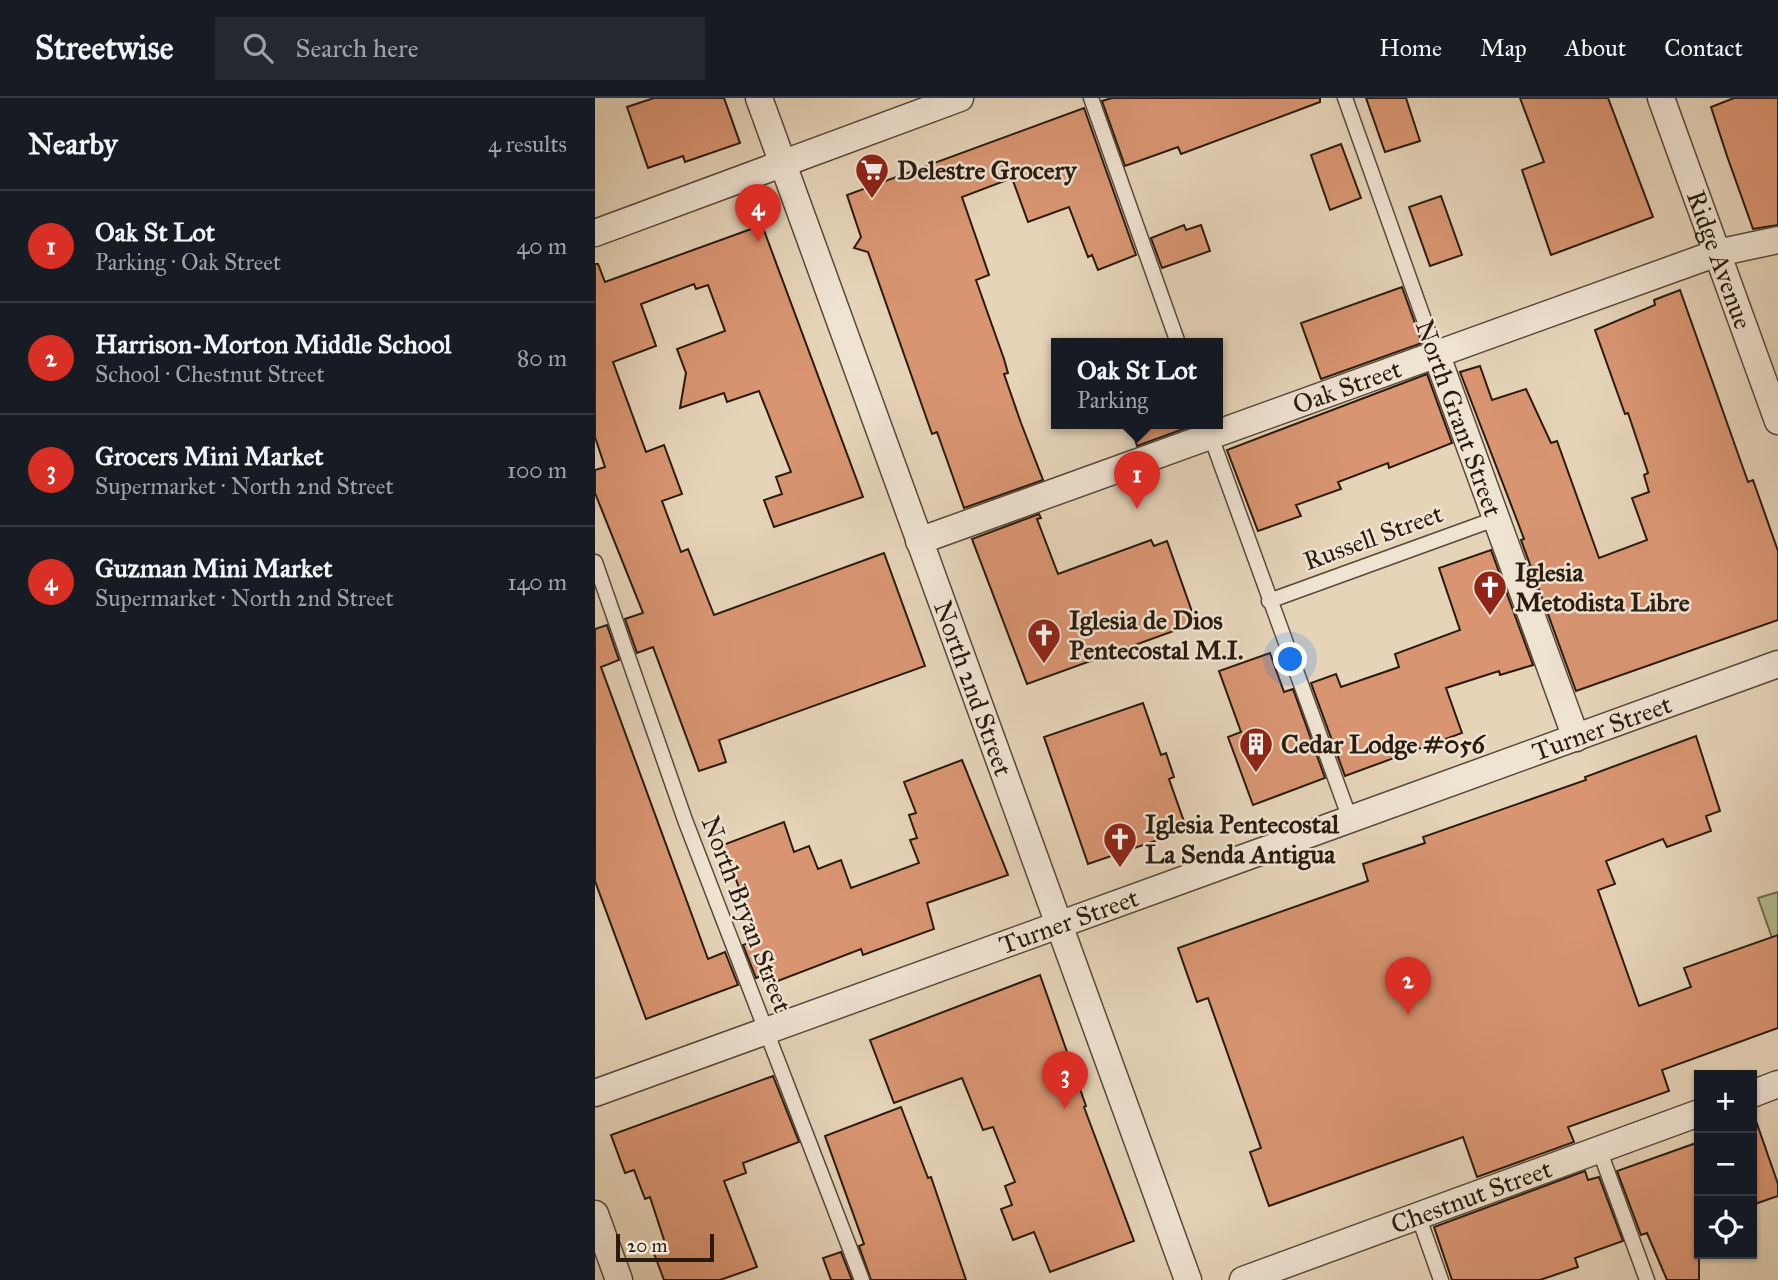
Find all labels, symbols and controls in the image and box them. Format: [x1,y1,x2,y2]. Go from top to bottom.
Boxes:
search box [215,17,705,80]
text: Streetwise [35,28,173,68]
icon: search [239,29,277,67]
text: Search here [295,32,418,64]
text: Home [1379,33,1442,63]
text: Map [1480,33,1527,63]
text: About [1565,33,1626,63]
text: Contact [1664,33,1743,63]
text: Nearby [28,126,118,162]
text: 4 results [488,130,567,158]
supermarket icon: Delestre Grocery [853,151,891,200]
place label: Delestre Grocery [897,154,1078,186]
pin: 4 [735,184,781,242]
street label: Ridge Avenue [1680,186,1759,334]
text: Oak St Lot [95,216,215,248]
text: 1 [46,232,56,260]
text: 40 m [517,232,567,260]
text: Parking · Oak Street [95,248,281,276]
street label: North Grant Street [1409,315,1509,521]
text: Harrison-Morton Middle School [95,328,451,360]
popup [1051,338,1223,429]
text: 2 [45,344,57,372]
text: 80 m [517,344,567,372]
street label: Oak Street [1288,352,1406,421]
text: Oak St Lot [1077,354,1197,386]
text: School · Chestnut Street [95,360,325,388]
text: Parking [1077,386,1148,414]
text: Grocers Mini Market [95,440,324,472]
pin: 1 [1114,451,1160,509]
text: 3 [46,456,56,484]
text: 100 m [507,456,567,484]
text: Supermarket · North 2nd Street [95,472,394,500]
street label: Russell Street [1299,497,1447,577]
text: Guzman Mini Market [95,552,332,584]
place label: Iglesia Metodista Libre [1515,556,1690,618]
text: 4 [45,568,57,596]
text: 140 m [507,568,567,596]
church icon: Iglesia Metodista Libre [1471,568,1509,617]
text: Supermarket · North 2nd Street [95,584,394,612]
street label: North 2nd Street [927,596,1020,780]
place label: Iglesia de Dios Pentecostal M.I. [1069,604,1243,666]
church icon: Iglesia de Dios Pentecostal M.I. [1025,616,1063,665]
your location [1273,642,1307,676]
street label: Turner Street [1528,688,1676,768]
building icon: Cedar Lodge #056 [1237,725,1275,774]
place label: Cedar Lodge #056 [1281,728,1487,761]
place label: Iglesia Pentecostal La Senda Antigua [1145,808,1340,871]
street label: North Bryan Street [695,811,799,1017]
church icon: Iglesia Pentecostal La Senda Antigua [1101,820,1139,869]
street label: Turner Street [995,881,1143,961]
pin: 2 [1385,957,1431,1015]
pin: 3 [1042,1051,1088,1109]
map controls [1694,1070,1757,1259]
button: + [1694,1070,1757,1133]
button: − [1694,1133,1757,1196]
street label: Chestnut Street [1386,1152,1556,1241]
button: locate [1694,1196,1757,1259]
scale bar [616,1231,714,1263]
text: 20 m [627,1234,668,1257]

